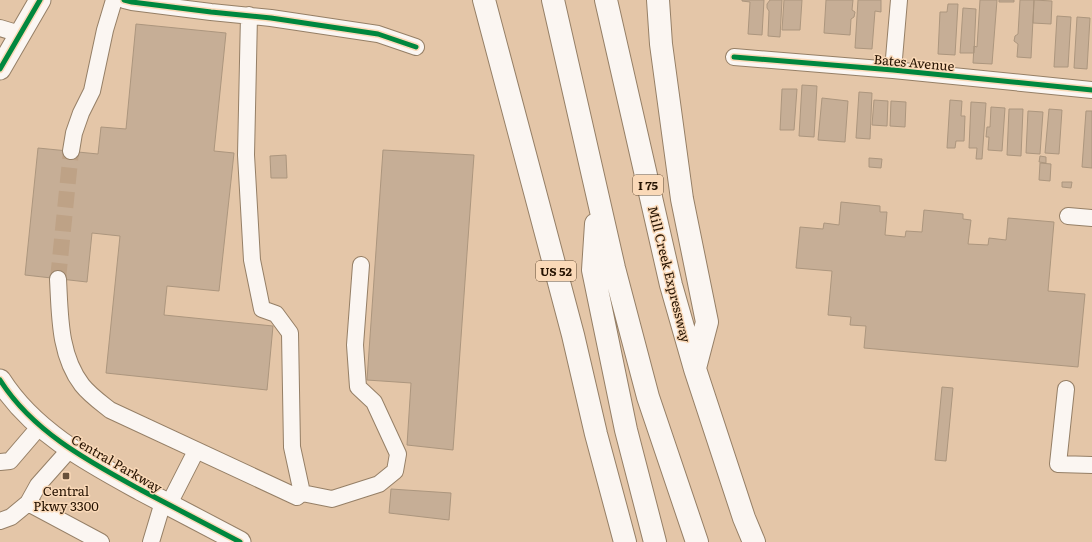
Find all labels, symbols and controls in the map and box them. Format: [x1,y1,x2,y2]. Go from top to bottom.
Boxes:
street label: Bates Avenue [873,49,955,75]
road number: I 75 [633,175,663,195]
street label: Mill Creek Expressway [644,204,696,345]
road number: US 52 [536,261,576,281]
street label: Central Parkway [68,429,166,497]
marker: Central Pkwy 3300 [61,471,71,481]
place label: Central Pkwy 3300 [33,481,99,515]

